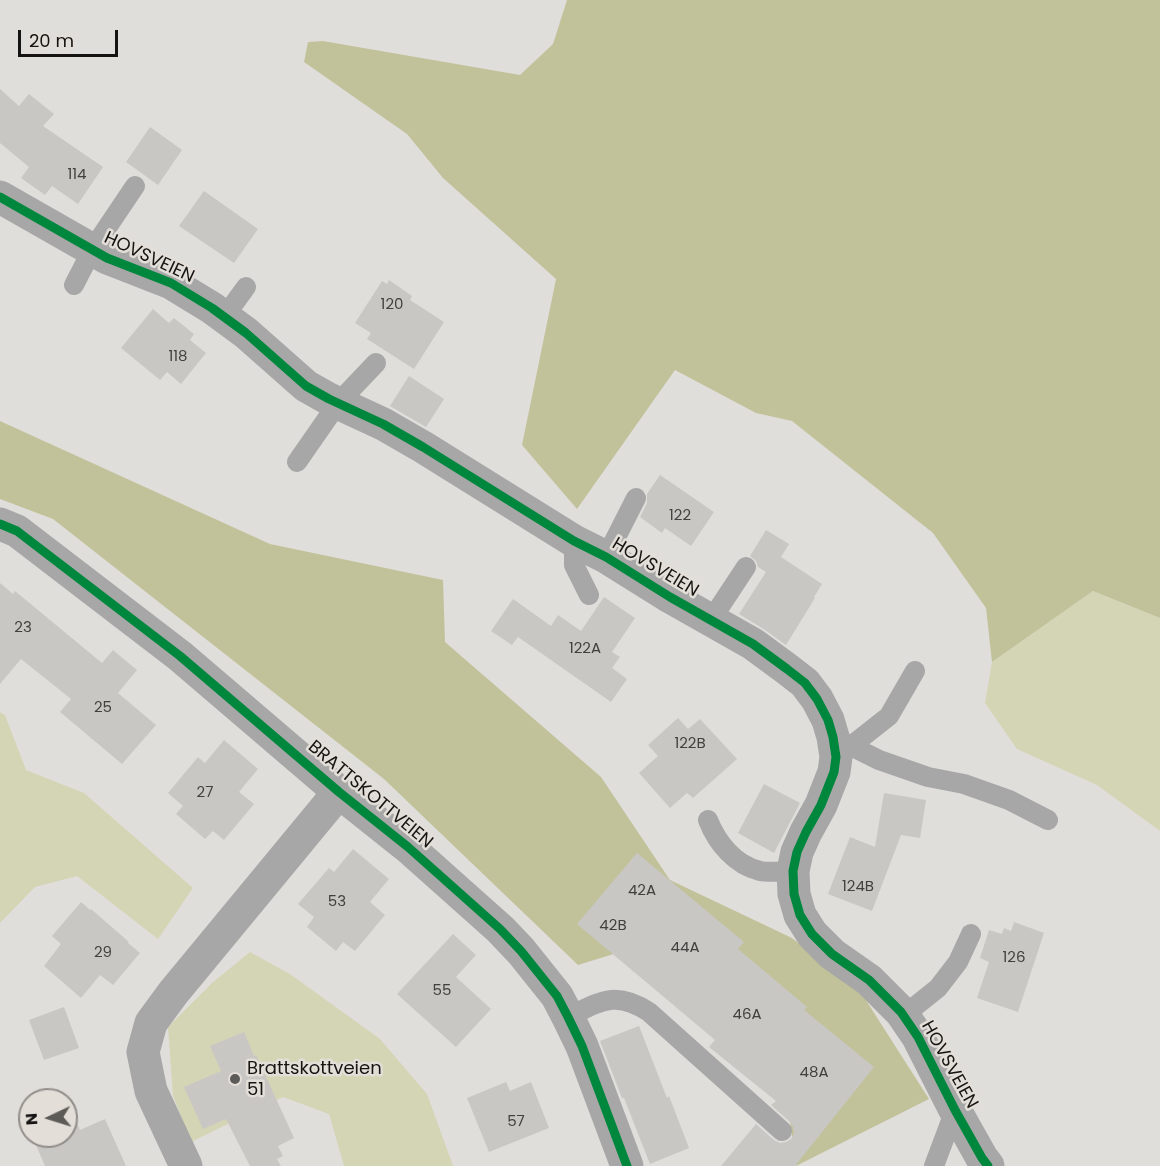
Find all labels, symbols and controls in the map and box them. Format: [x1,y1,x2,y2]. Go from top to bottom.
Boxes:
scale bar [21,18,122,56]
text: 20 m [29,28,74,53]
house number: 114 [67,166,87,184]
street label: HOVSVEIEN [100,228,198,288]
house number: 120 [381,296,403,314]
house number: 118 [168,348,188,366]
house number: 122 [669,507,691,525]
street label: HOVSVEIEN [608,534,702,602]
house number: 23 [14,619,32,637]
house number: 122A [569,640,601,658]
house number: 25 [94,699,112,717]
house number: 122B [674,735,706,753]
street label: BRATTSKOTTVEIEN [303,737,437,853]
house number: 27 [197,784,213,802]
house number: 124B [842,878,874,896]
house number: 42A [628,882,656,900]
house number: 53 [328,893,346,911]
house number: 42B [599,917,627,935]
house number: 44A [671,939,699,957]
house number: 29 [94,944,112,962]
house number: 126 [1003,949,1025,967]
house number: 55 [433,982,451,1000]
house number: 46A [732,1006,762,1024]
street label: HOVSVEIEN [916,1017,982,1113]
place label: Brattskottveien 51 [247,1058,382,1100]
house number: 48A [799,1064,829,1082]
marker: Brattskottveien 51 [228,1072,242,1086]
north arrow [18,1088,78,1148]
text: N [20,1112,43,1126]
house number: 57 [507,1113,525,1131]

